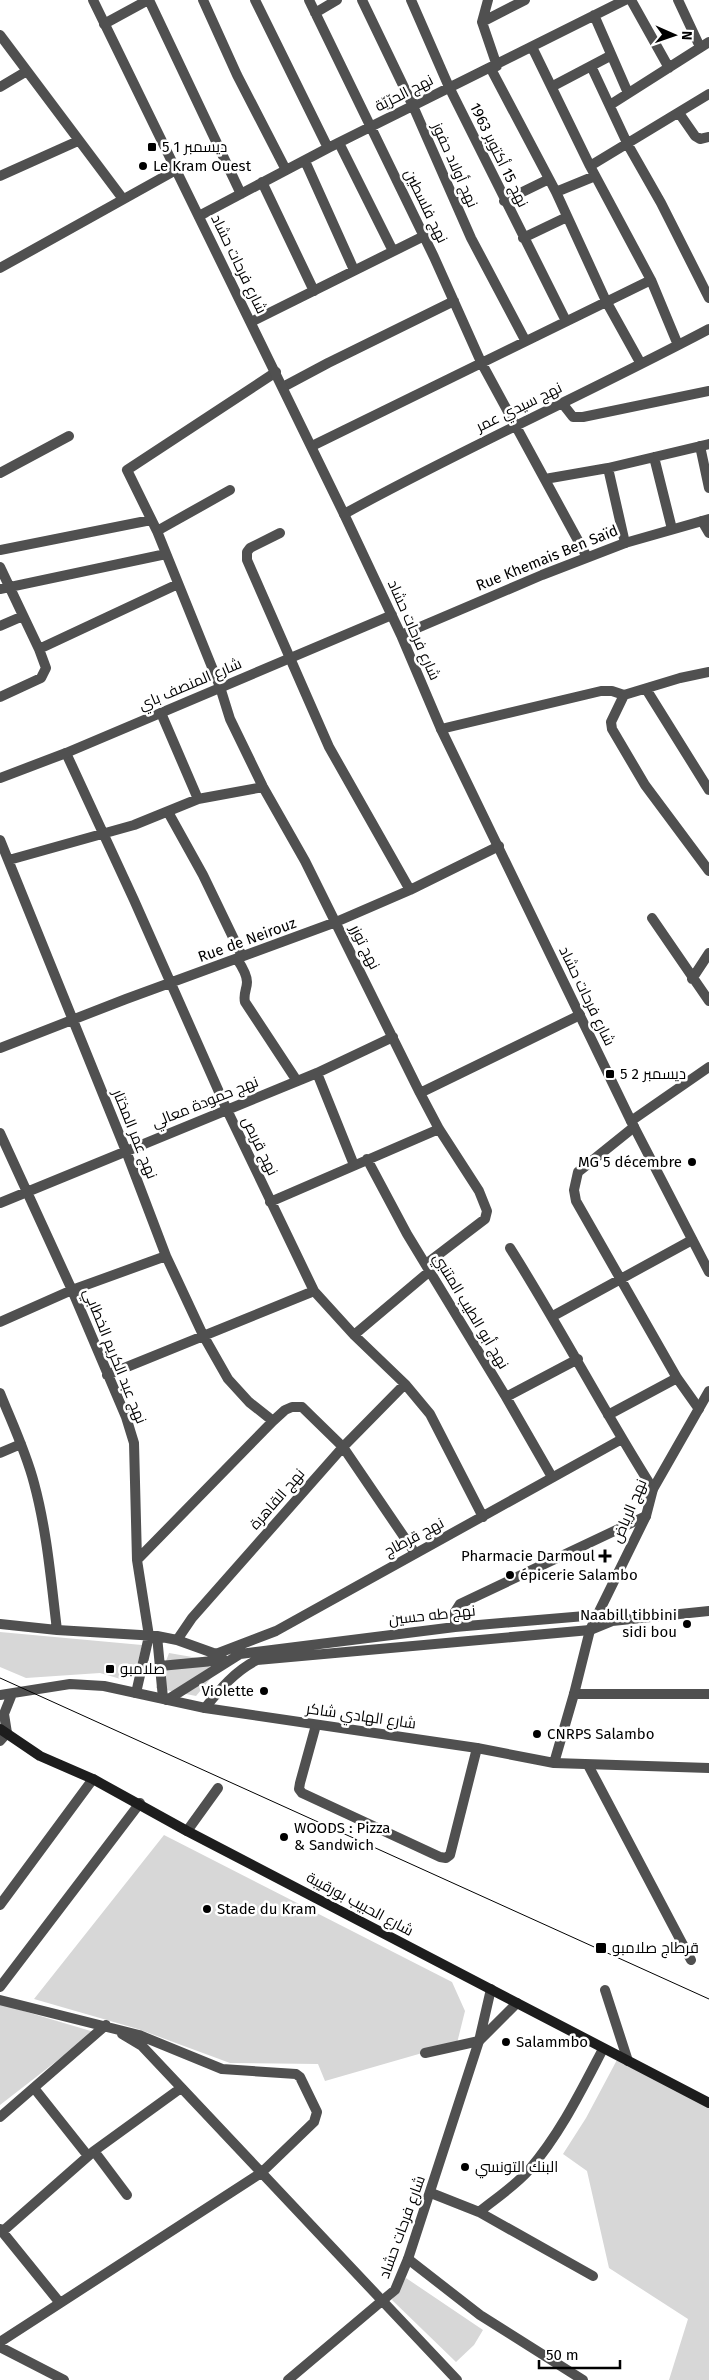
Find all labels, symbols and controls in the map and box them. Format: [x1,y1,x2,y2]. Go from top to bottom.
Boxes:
north arrow [649,10,699,60]
text: N [678,30,695,40]
street label: نهج الحرّيّة [372,71,437,117]
street label: نهج 15 أكتوبر 1963 [464,99,533,211]
street label: نهج أولاد حفوز [426,118,483,211]
place label: 5 ديسمبر 1 [162,138,227,156]
marker: 5 ديسمبر 1 [146,141,158,153]
place label: Le Kram Ouest [153,157,252,175]
marker: Le Kram Ouest [137,160,149,172]
street label: نهج فلسطين [399,166,452,247]
street label: شارع فرحات حشاد [205,211,271,317]
street label: نهج سيدي عمر [472,379,566,439]
street label: Rue Khemais Ben Saïd [473,521,621,595]
street label: شارع فرحات حشاد [382,577,444,684]
street label: شارع المنصف باي [136,654,245,717]
street label: Rue de Neirouz [195,914,299,966]
street label: نهج توزر [344,921,384,973]
street label: شارع فرحات حشاد [553,943,619,1049]
place label: 5 ديسمبر 2 [620,1065,686,1083]
marker: 5 ديسمبر 2 [604,1068,616,1080]
street label: نهج حمودة معالي [149,1072,262,1134]
street label: نهج عمر المختار [107,1086,161,1182]
street label: نهج قربص [236,1114,282,1179]
place label: MG 5 décembre [578,1153,682,1171]
marker: MG 5 décembre [686,1156,698,1168]
street label: نهج أبو الطيب المتنبي [427,1249,514,1374]
street label: نهج عبد الكريم الخطابي [77,1286,150,1427]
street label: نهج القاهرة [246,1465,310,1534]
street label: نهج الرياض [608,1476,652,1546]
street label: نهج قرطاج [381,1514,448,1562]
place label: Pharmacie Darmoul [461,1547,596,1565]
marker: Pharmacie Darmoul [599,1550,611,1562]
place label: épicerie Salambo [520,1566,638,1584]
marker: épicerie Salambo [504,1569,516,1581]
street label: نهج طه حسين [388,1601,477,1630]
place label: Naabill tibbini sidi bou [580,1606,677,1641]
marker: Naabill tibbini sidi bou [681,1618,693,1630]
place label: صلامبو [120,1660,165,1678]
marker: صلامبو [104,1663,116,1675]
place label: Violette [201,1682,254,1700]
marker: Violette [258,1685,270,1697]
street label: شارع الهادي شاكر [303,1699,417,1736]
place label: CNRPS Salambo [547,1725,654,1743]
marker: CNRPS Salambo [531,1728,543,1740]
place label: WOODS : Pizza & Sandwich [294,1819,391,1854]
marker: WOODS : Pizza & Sandwich [278,1831,290,1843]
street label: شارع الحبيب بورقيبة [303,1868,417,1942]
place label: Stade du Kram [217,1900,317,1918]
marker: Stade du Kram [201,1903,213,1915]
place label: قرطاج صلامبو [612,1939,699,1959]
marker: قرطاج صلامبو [594,1941,608,1955]
place label: Salammbo [516,2033,588,2051]
marker: Salammbo [500,2036,512,2048]
place label: البنك التونسي [475,2158,558,2179]
marker: البنك التونسي [459,2161,471,2173]
street label: شارع فرحات حشاد [375,2173,431,2282]
scale bar [539,2338,620,2370]
text: 50 m [546,2346,579,2364]

